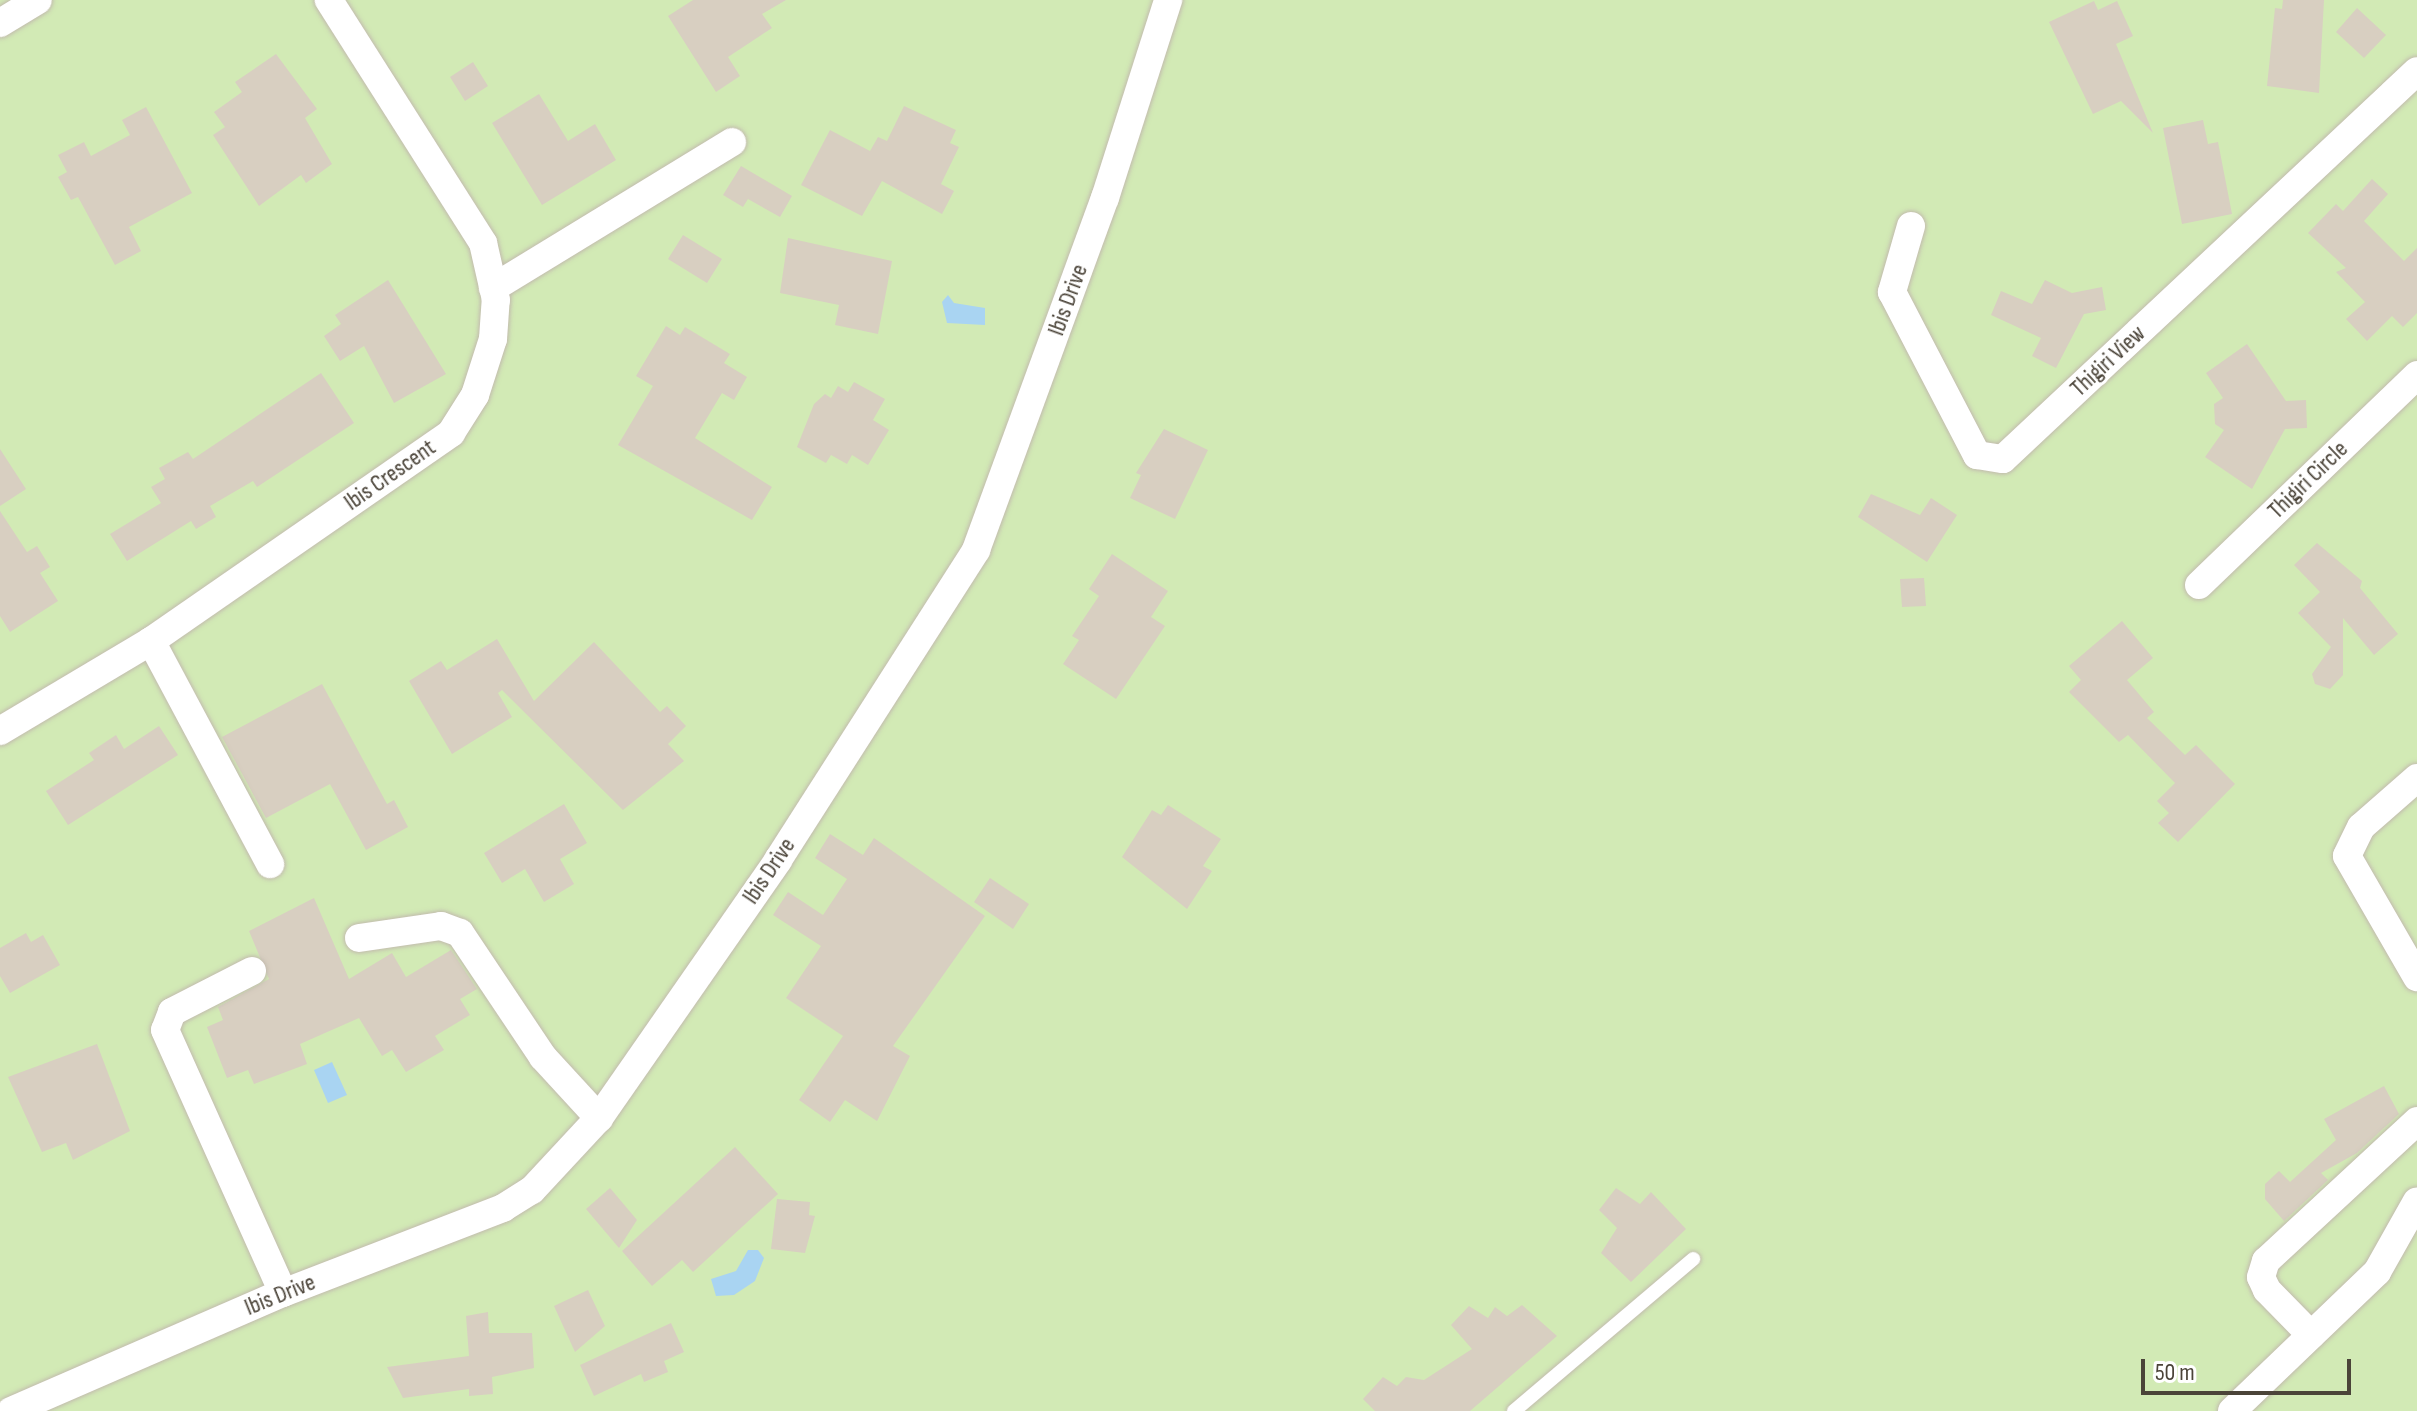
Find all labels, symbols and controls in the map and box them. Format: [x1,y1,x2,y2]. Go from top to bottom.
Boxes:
street label: Ibis Drive [1042,260,1094,340]
street label: Thigiri View [2065,319,2151,403]
street label: Ibis Crescent [339,433,441,517]
street label: Thigiri Circle [2262,435,2354,525]
street label: Ibis Drive [736,832,802,910]
street label: Ibis Drive [240,1268,320,1322]
scale bar [2145,1343,2355,1393]
text: 50 m [2155,1358,2195,1387]

